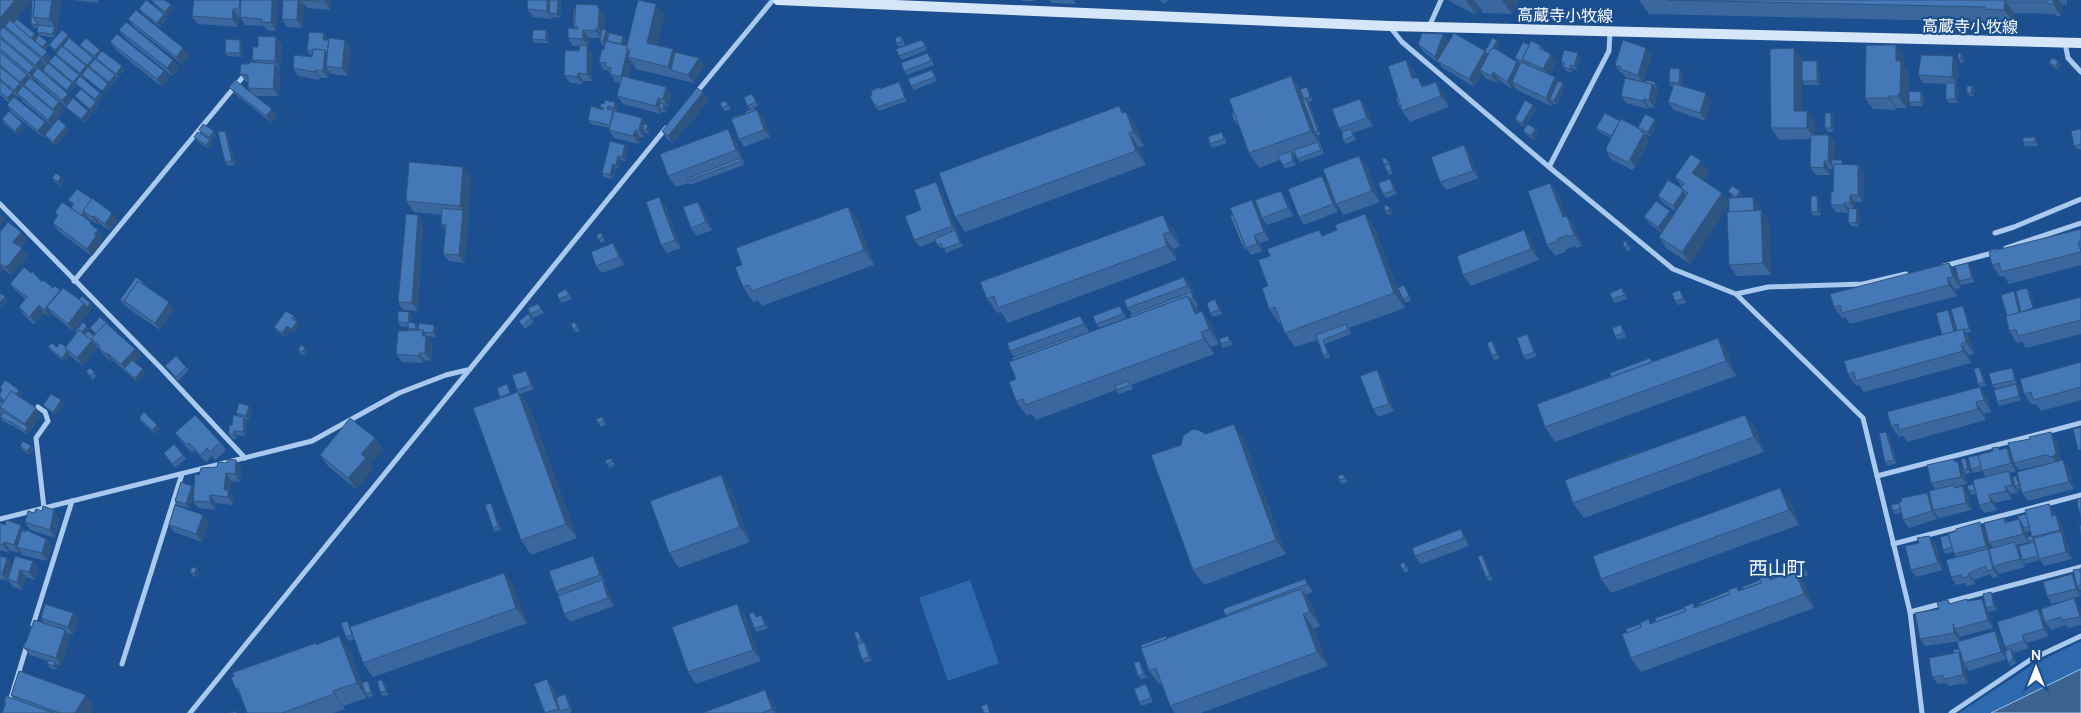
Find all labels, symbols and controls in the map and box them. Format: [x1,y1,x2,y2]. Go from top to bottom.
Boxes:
street label: 高蔵寺小牧線 [1517,3,1613,27]
street label: 高蔵寺小牧線 [1922,14,2018,38]
district label: 西山町 [1748,555,1806,581]
north arrow [2011,643,2061,693]
text: N [2031,645,2041,664]

